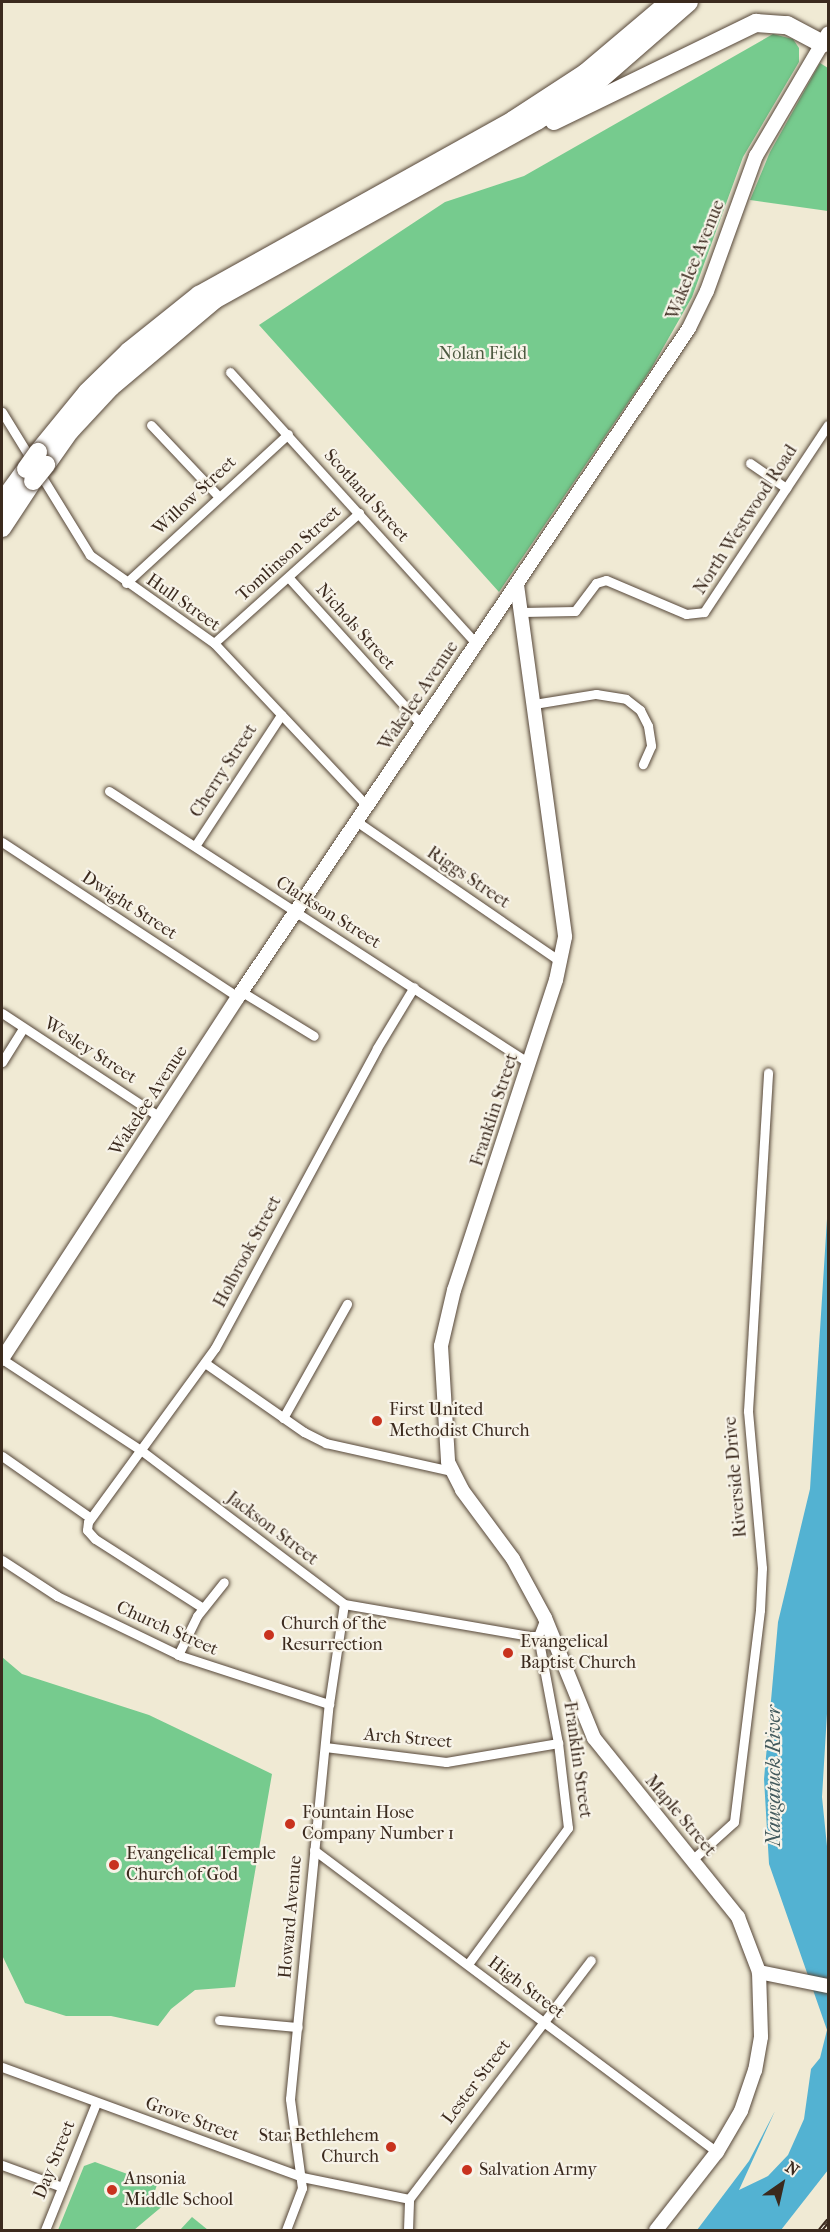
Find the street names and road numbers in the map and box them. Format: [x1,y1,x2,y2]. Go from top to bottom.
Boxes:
street label: Wakelee Avenue [662,197,730,323]
street label: North Westwood Road [690,441,802,599]
street label: Scotland Street [319,445,413,547]
street label: Willow Street [149,452,241,540]
street label: Tomlinson Street [232,502,346,606]
street label: Hull Street [142,570,224,636]
street label: Nichols Street [311,579,399,675]
street label: Wakelee Avenue [374,637,464,755]
street label: Cherry Street [186,720,262,822]
street label: Riggs Street [422,842,514,914]
street label: Dwight Street [77,867,181,945]
street label: Clarkson Street [272,872,384,954]
street label: Wesley Street [40,1013,140,1089]
street label: Wakelee Avenue [105,1042,193,1160]
street label: Franklin Street [467,1051,523,1169]
street label: Holbrook Street [209,1192,287,1312]
street label: Riverside Drive [720,1415,752,1539]
street label: Jackson Street [222,1487,322,1571]
street label: Church Street [113,1597,221,1661]
street label: Franklin Street [558,1700,596,1820]
street label: Arch Street [363,1724,453,1754]
street label: Maple Street [640,1771,720,1861]
street label: Howard Avenue [275,1855,307,1979]
street label: High Street [483,1952,569,2024]
street label: Lester Street [438,2035,516,2129]
street label: Grove Street [142,2093,242,2147]
street label: Day Street [29,2118,81,2202]

